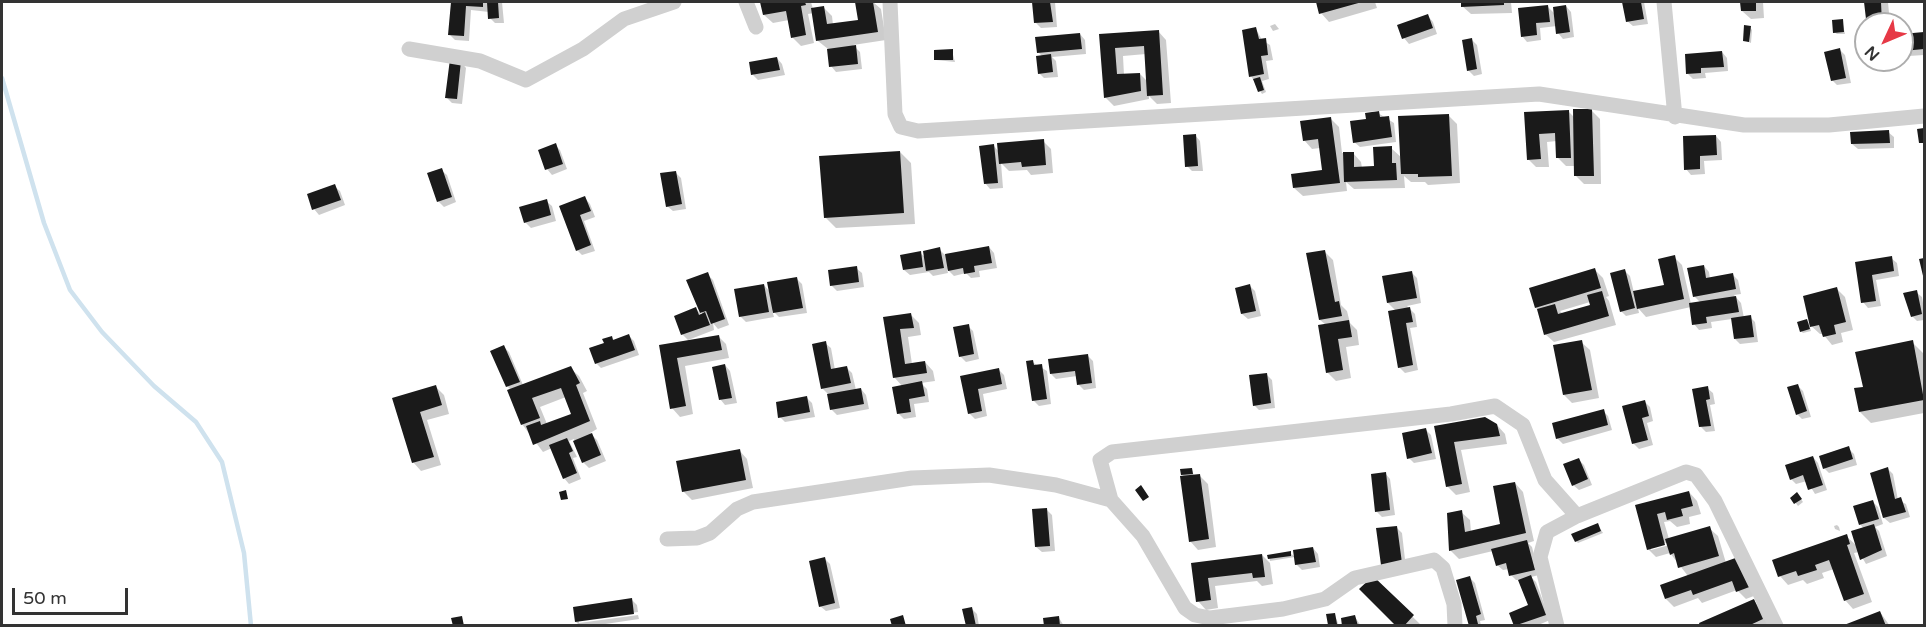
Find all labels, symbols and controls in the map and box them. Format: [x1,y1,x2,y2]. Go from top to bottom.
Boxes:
north arrow [1854,12,1914,72]
text: N [1861,42,1884,65]
scale bar [15,576,130,614]
text: 50 m [23,587,67,609]

